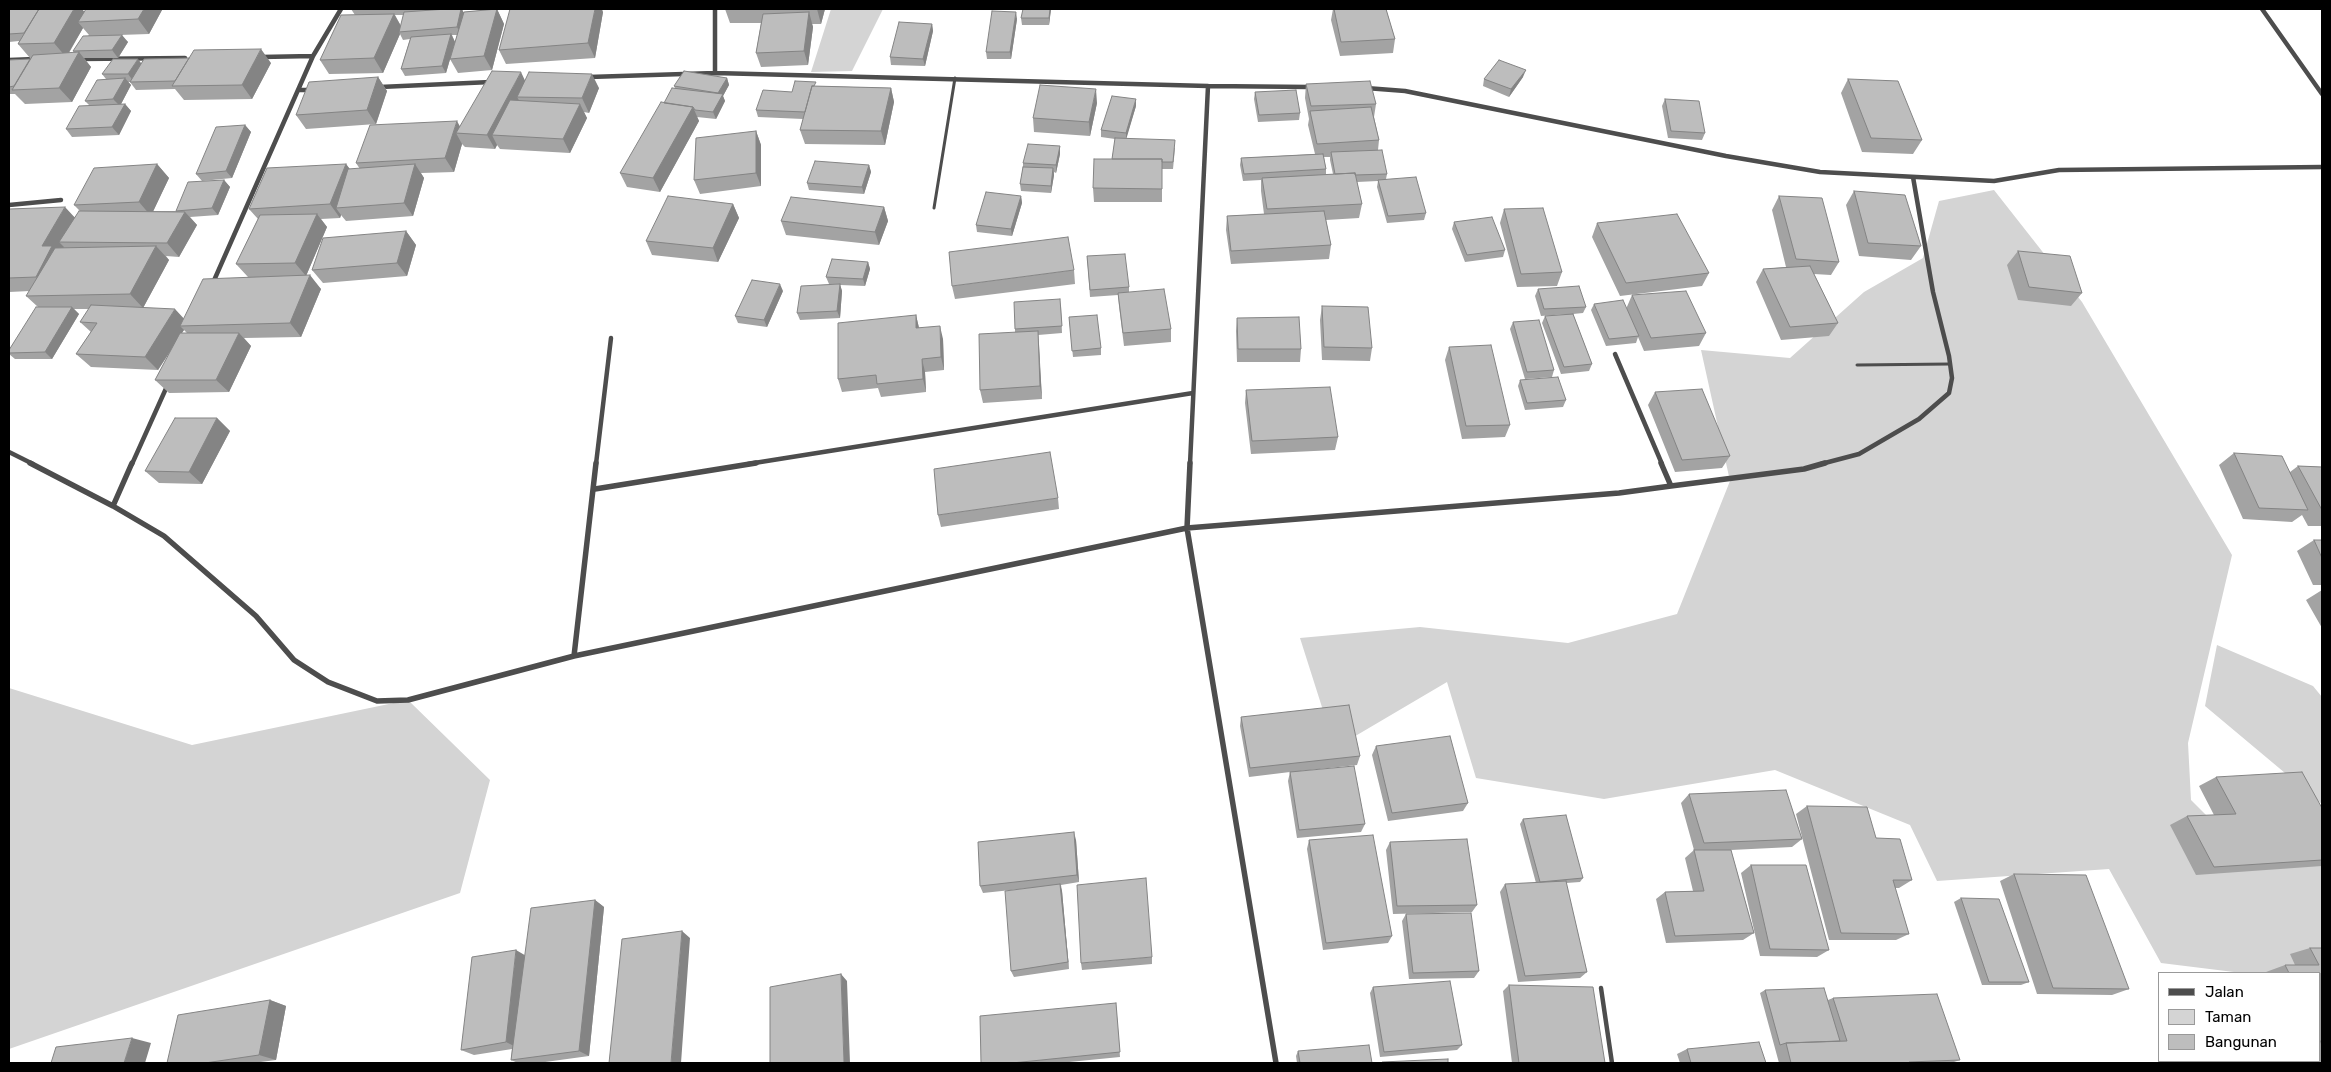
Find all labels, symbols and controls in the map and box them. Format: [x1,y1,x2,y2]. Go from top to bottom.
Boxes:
legend [2158,972,2321,1062]
text: Jalan [2205,983,2244,1001]
text: Taman [2205,1008,2251,1026]
text: Bangunan [2205,1033,2277,1051]

